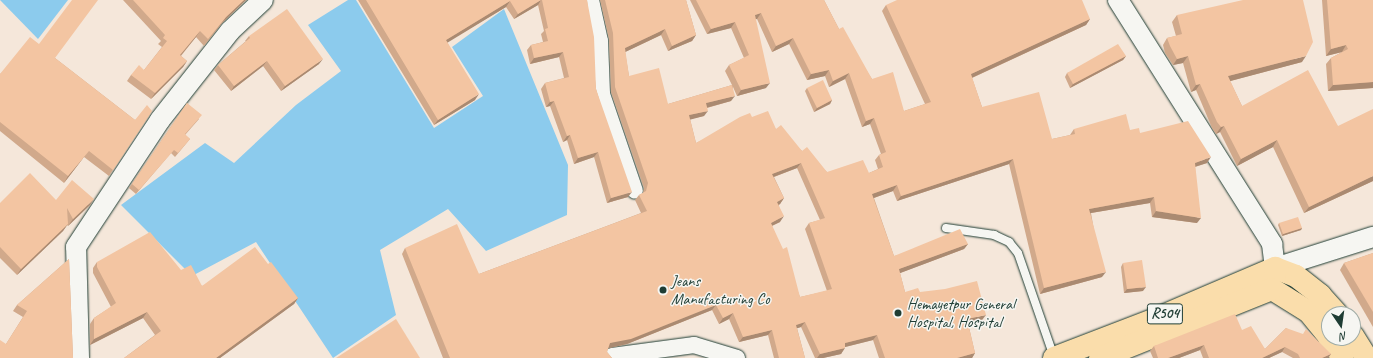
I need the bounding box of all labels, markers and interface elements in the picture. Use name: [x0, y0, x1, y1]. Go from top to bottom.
place label: Jeans Manufacturing Co: [671, 271, 770, 309]
marker: Jeans Manufacturing Co: [658, 285, 668, 295]
place label: Hemayetpur General Hospital, Hospital: [907, 294, 1014, 332]
road number: R504: [1146, 301, 1184, 327]
north arrow: [1321, 306, 1361, 346]
marker: Hemayetpur General Hospital, Hospital: [892, 307, 904, 319]
text: N: [1339, 329, 1348, 344]

